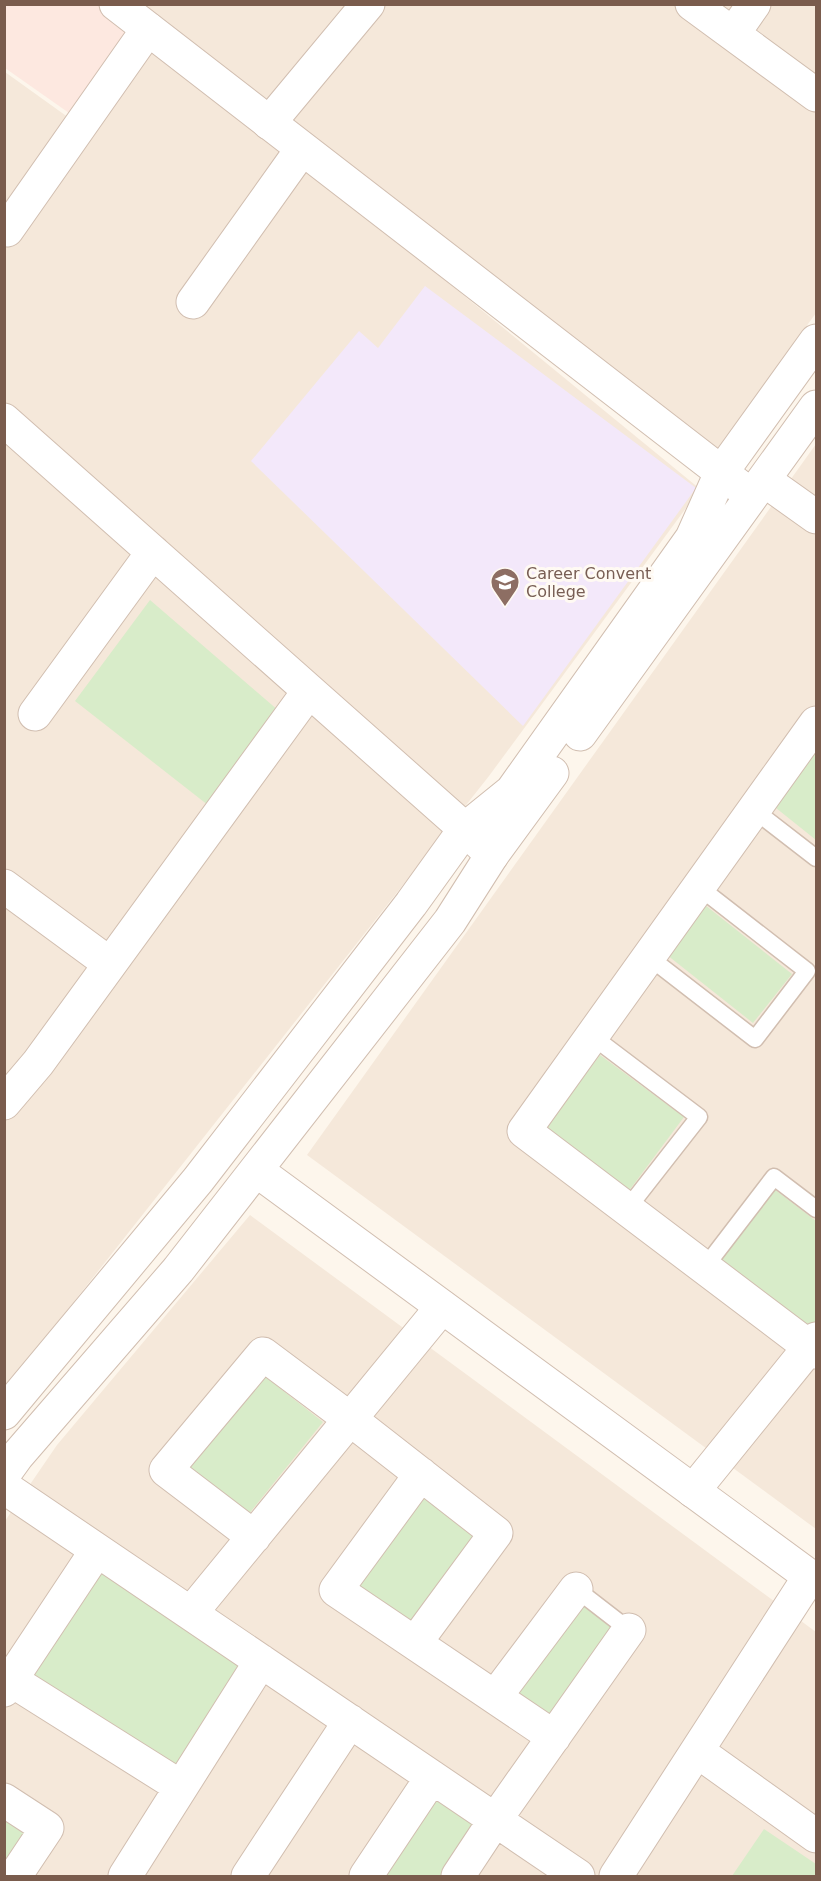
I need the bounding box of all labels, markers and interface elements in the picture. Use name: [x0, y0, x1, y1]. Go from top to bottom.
place label: Career Convent College: [526, 564, 651, 601]
school or university icon: Career Convent College: [489, 566, 521, 608]

